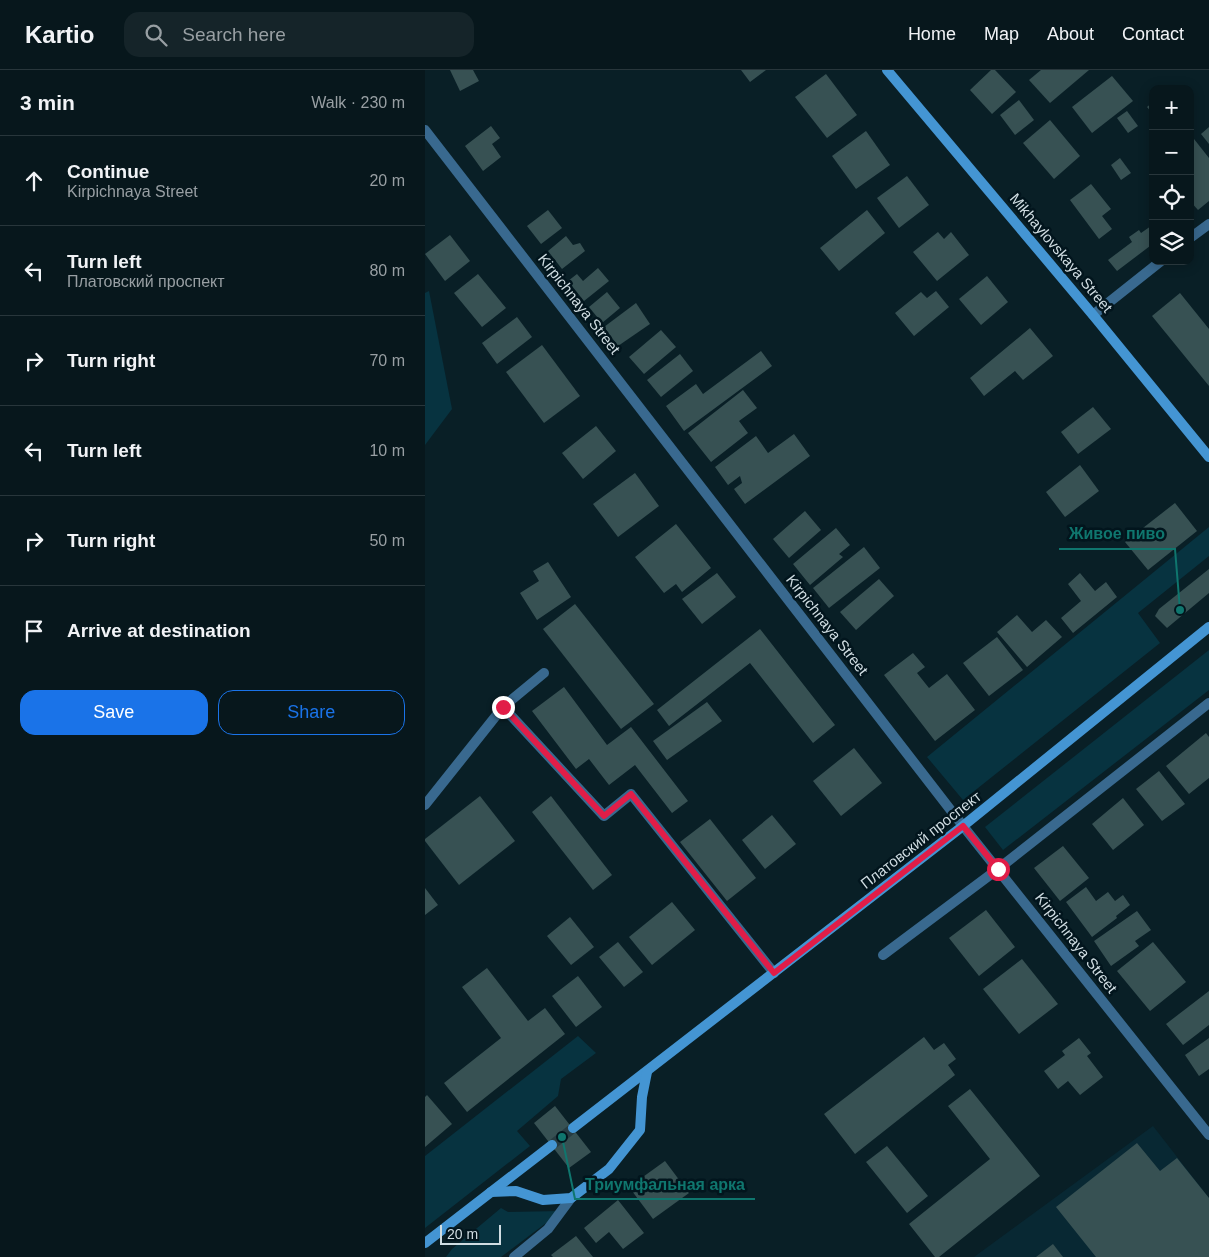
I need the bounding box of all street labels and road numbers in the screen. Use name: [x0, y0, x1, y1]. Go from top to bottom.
street label: Mikhaylovskaya Street: [1007, 190, 1117, 316]
street label: Kirpichnaya Street: [535, 250, 624, 358]
street label: Kirpichnaya Street: [783, 571, 872, 679]
street label: Платовский проспект: [857, 787, 984, 892]
street label: Kirpichnaya Street: [1032, 889, 1121, 997]

